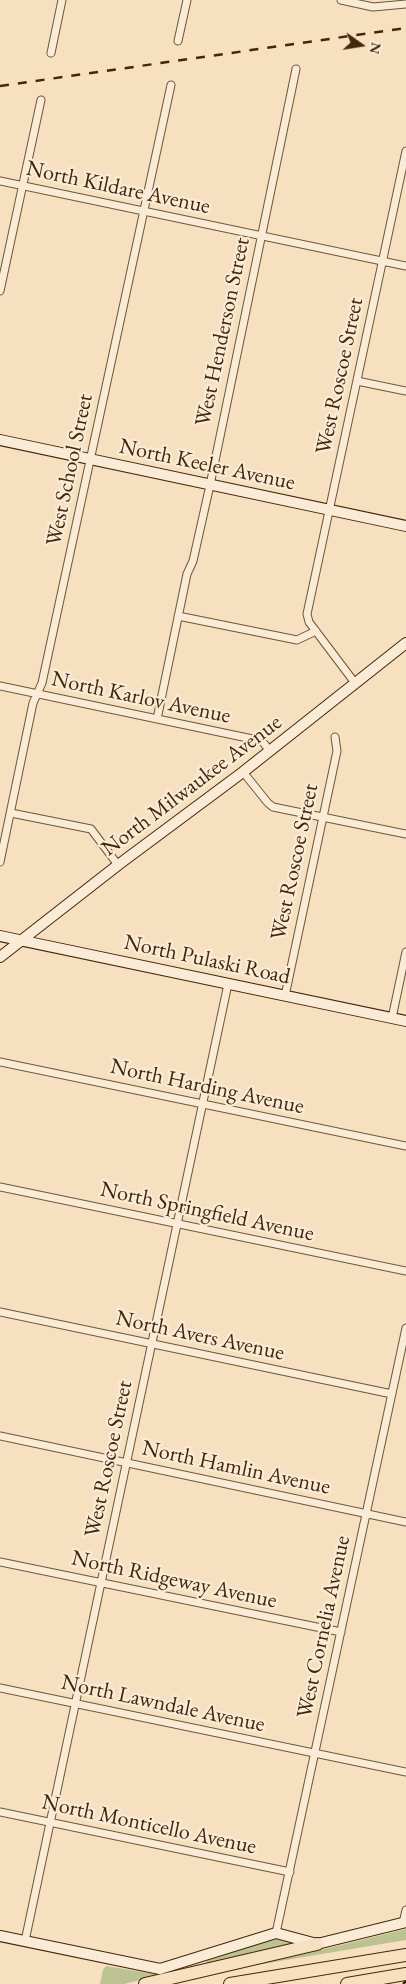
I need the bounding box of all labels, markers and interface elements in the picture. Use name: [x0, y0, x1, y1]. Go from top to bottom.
north arrow: [336, 20, 386, 70]
text: N: [366, 41, 386, 56]
street label: North Kildare Avenue: [24, 156, 212, 220]
street label: West Henderson Street: [190, 235, 256, 429]
street label: West Roscoe Street: [311, 295, 369, 457]
street label: West School Street: [41, 391, 99, 549]
street label: North Keeler Avenue: [117, 433, 297, 497]
street label: North Karlov Avenue: [49, 666, 233, 730]
street label: North Milwaukee Avenue: [97, 710, 287, 862]
street label: West Roscoe Street: [266, 781, 324, 943]
street label: North Pulaski Road: [121, 929, 293, 991]
street label: North Harding Avenue: [108, 1054, 306, 1120]
street label: North Springfield Avenue: [98, 1176, 316, 1248]
street label: North Avers Avenue: [113, 1305, 287, 1367]
street label: West Roscoe Street: [80, 1378, 138, 1540]
street label: North Hamlin Avenue: [139, 1435, 333, 1501]
street label: West Cornelia Avenue: [292, 1533, 356, 1721]
street label: North Ridgeway Avenue: [69, 1545, 279, 1615]
street label: North Lawndale Avenue: [59, 1670, 267, 1738]
street label: North Monticello Avenue: [39, 1789, 259, 1861]

